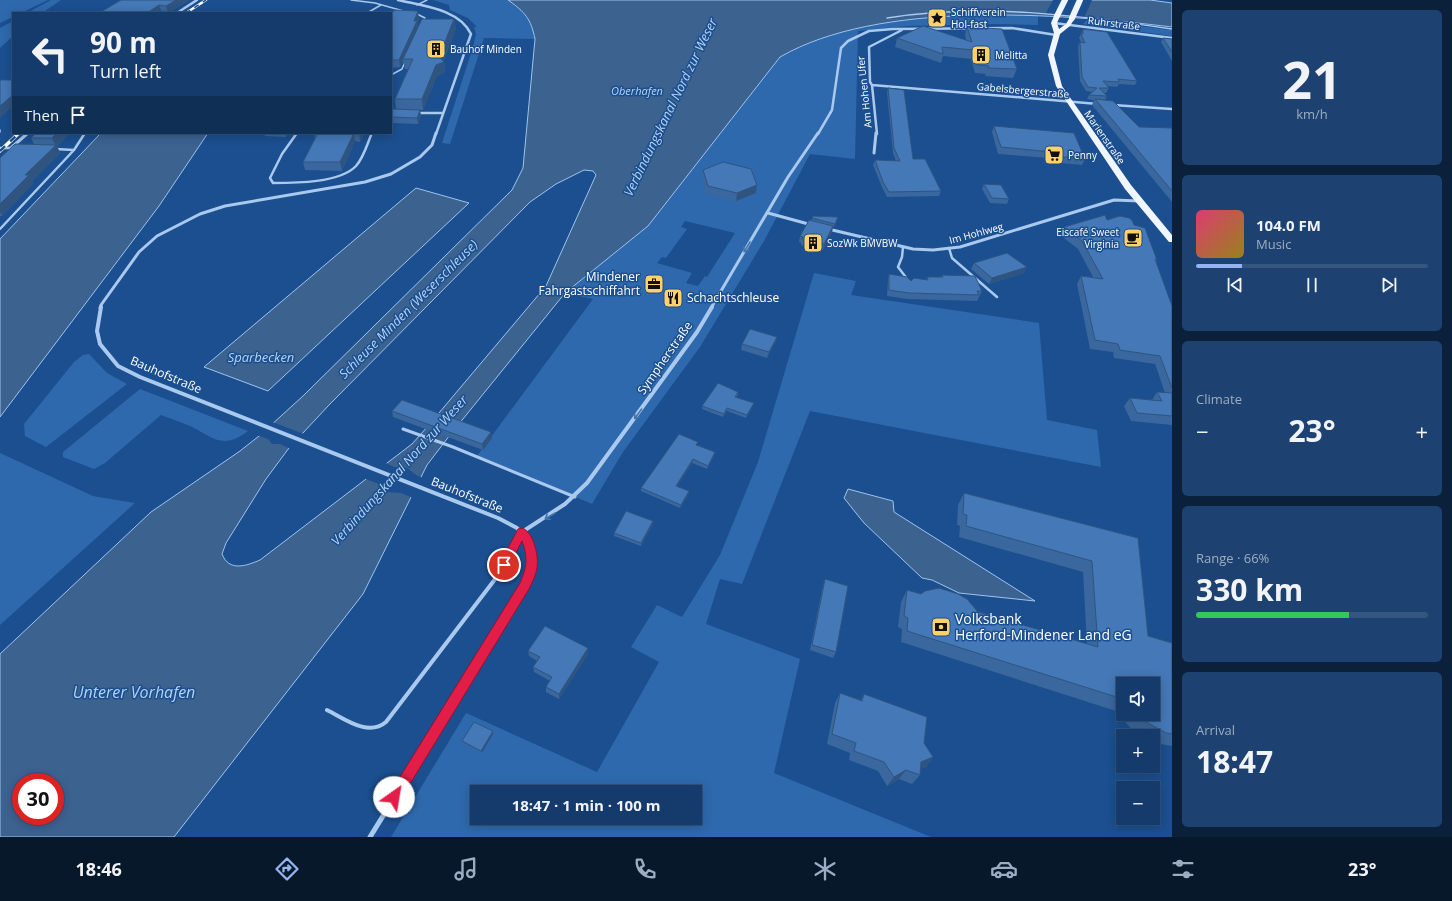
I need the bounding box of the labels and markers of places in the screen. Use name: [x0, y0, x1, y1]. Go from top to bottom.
place label: Schiffverein Hol-fast: [951, 5, 1006, 31]
place icon: Schiffverein Hol-fast: [926, 7, 948, 29]
building icon: Bauhof Minden: [425, 38, 447, 60]
place label: Bauhof Minden: [450, 42, 522, 56]
building icon: Melitta: [970, 44, 992, 66]
place label: Melitta: [995, 48, 1027, 62]
supermarket icon: Penny: [1043, 144, 1065, 166]
place label: Penny: [1068, 148, 1098, 162]
place label: Eiscafé Sweet Virginia: [1056, 225, 1119, 251]
cafe icon: Eiscafé Sweet Virginia: [1122, 227, 1144, 249]
building icon: SozWk BMVBW: [802, 232, 824, 254]
place label: SozWk BMVBW: [827, 236, 898, 250]
place label: Mindener Fahrgastschiffahrt: [539, 268, 640, 299]
office icon: Mindener Fahrgastschiffahrt: [643, 273, 665, 295]
restaurant icon: Schachtschleuse: [662, 287, 684, 309]
place label: Schachtschleuse: [687, 289, 779, 306]
pin: [487, 548, 521, 582]
place label: Volksbank Herford-Mindener Land eG: [955, 609, 1132, 644]
bank icon: Volksbank Herford-Mindener Land eG: [930, 616, 952, 638]

